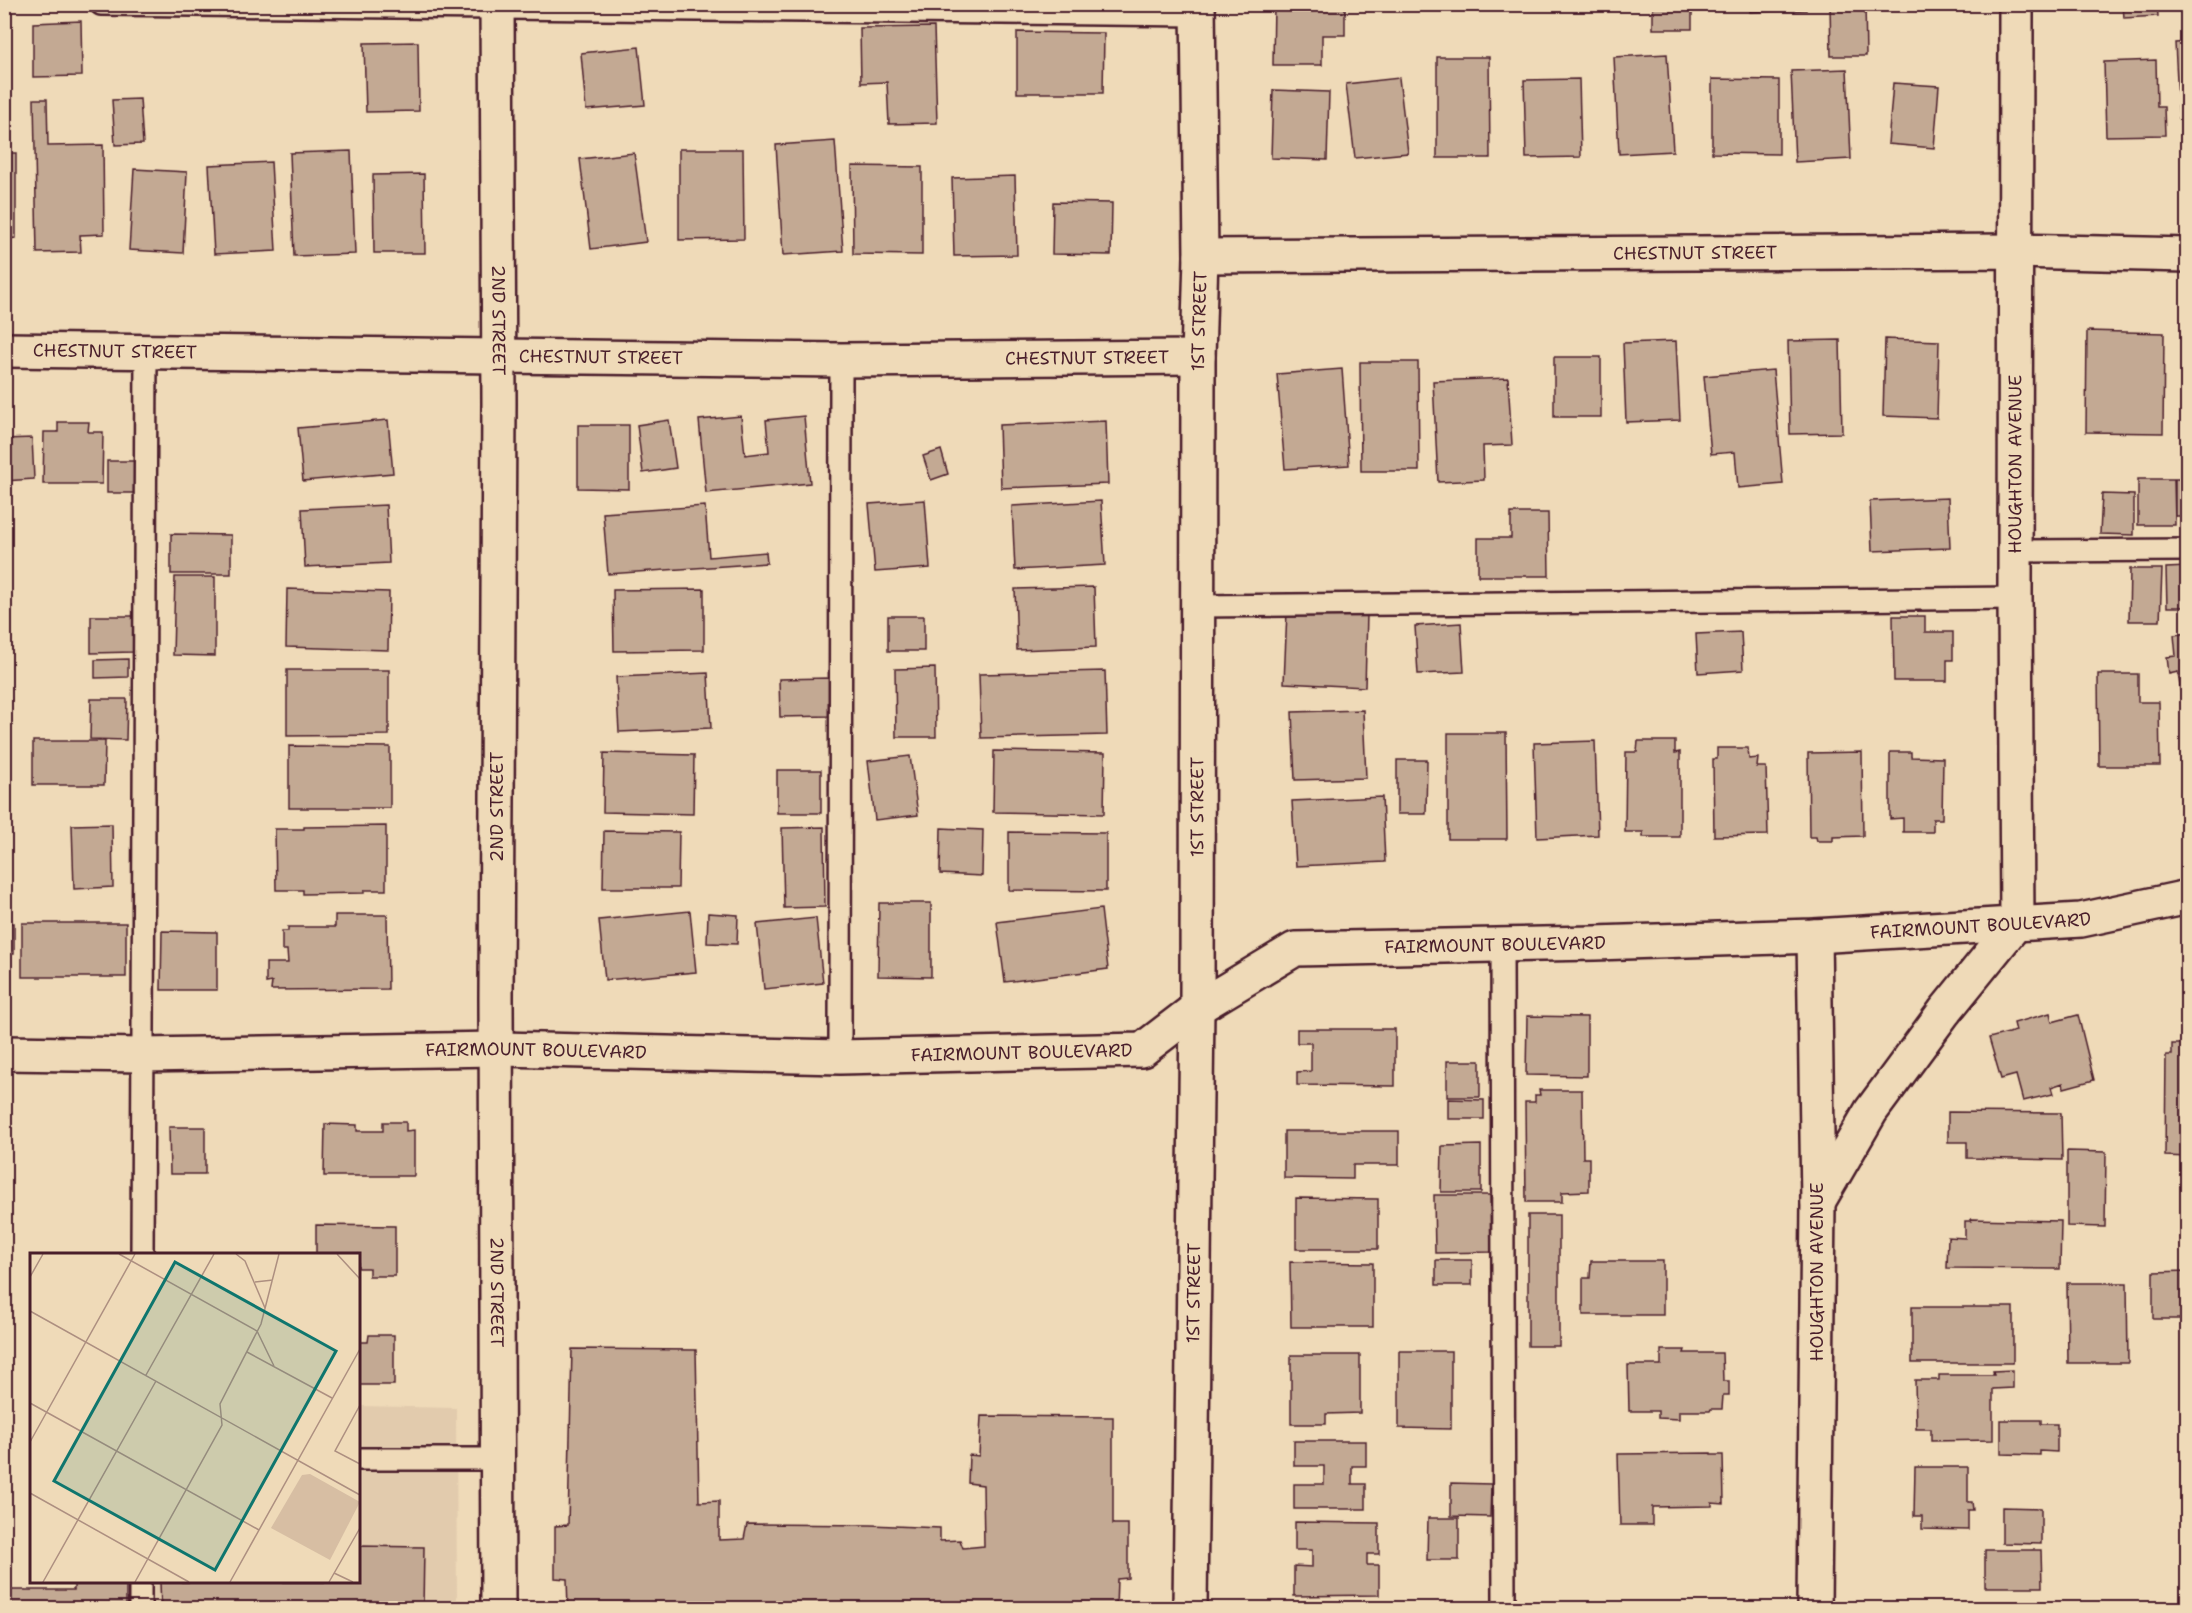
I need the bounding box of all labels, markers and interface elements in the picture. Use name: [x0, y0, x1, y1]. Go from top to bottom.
street label: CHESTNUT STREET: [1613, 240, 1777, 265]
street label: 2ND STREET: [486, 265, 511, 375]
street label: 1ST STREET: [1186, 271, 1213, 371]
street label: CHESTNUT STREET: [33, 338, 197, 364]
street label: CHESTNUT STREET: [519, 344, 683, 370]
street label: CHESTNUT STREET: [1005, 345, 1169, 371]
street label: HOUGHTON AVENUE: [2003, 375, 2027, 554]
street label: 2ND STREET: [485, 752, 509, 862]
street label: 1ST STREET: [1185, 757, 1209, 857]
street label: FAIRMOUNT BOULEVARD: [1869, 906, 2094, 945]
street label: FAIRMOUNT BOULEVARD: [1384, 931, 1606, 959]
street label: FAIRMOUNT BOULEVARD: [425, 1037, 647, 1065]
street label: FAIRMOUNT BOULEVARD: [911, 1038, 1133, 1067]
street label: HOUGHTON AVENUE: [1805, 1182, 1829, 1362]
street label: 2ND STREET: [485, 1237, 509, 1347]
street label: 1ST STREET: [1181, 1243, 1206, 1343]
inset map: [30, 1253, 360, 1583]

